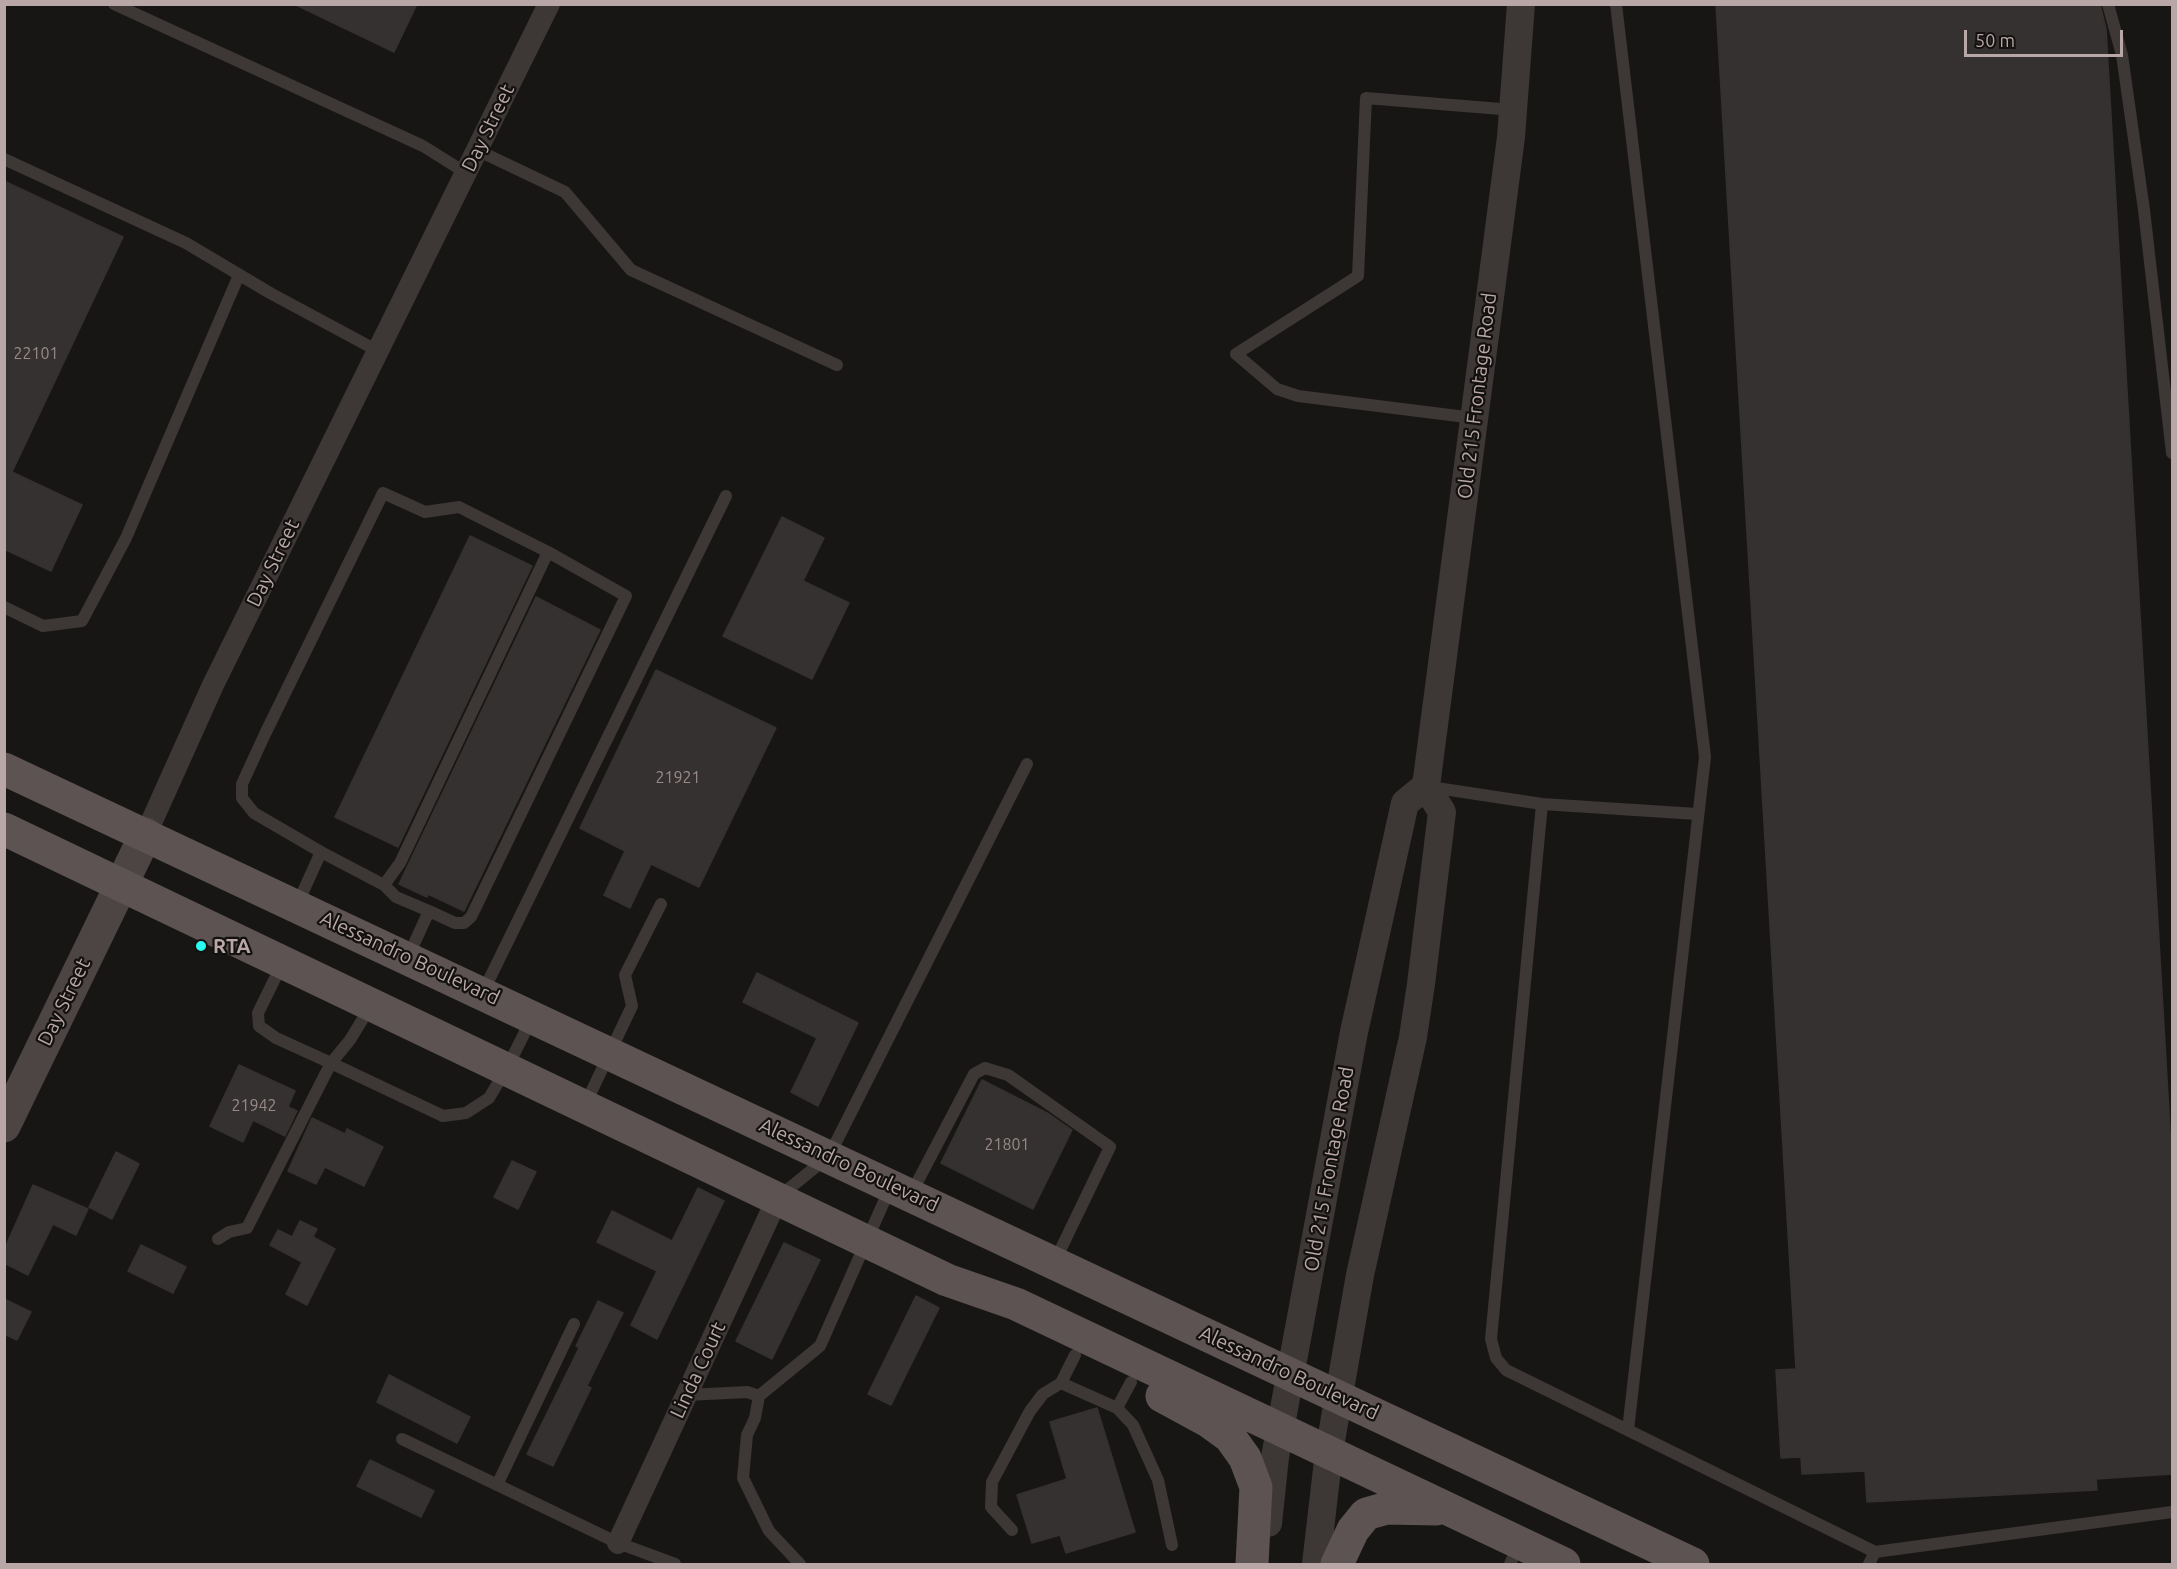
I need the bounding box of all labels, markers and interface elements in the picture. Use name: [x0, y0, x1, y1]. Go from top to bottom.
scale bar: [1967, 18, 2126, 56]
text: 50 m: [1975, 30, 2015, 50]
street label: Day Street: [457, 80, 519, 176]
street label: Old 215 Frontage Road: [1452, 291, 1502, 501]
house number: 22101: [13, 344, 59, 364]
street label: Day Street: [242, 515, 304, 611]
house number: 21921: [655, 768, 701, 788]
street label: Alessandro Boulevard: [316, 906, 504, 1010]
place label: RTA: [213, 934, 251, 958]
marker: RTA: [194, 939, 208, 953]
street label: Day Street: [33, 954, 95, 1050]
street label: Old 215 Frontage Road: [1299, 1065, 1359, 1273]
house number: 21942: [231, 1096, 277, 1116]
street label: Alessandro Boulevard: [755, 1113, 943, 1217]
house number: 21801: [984, 1135, 1030, 1155]
street label: Linda Court: [665, 1318, 731, 1422]
street label: Alessandro Boulevard: [1195, 1321, 1383, 1425]

